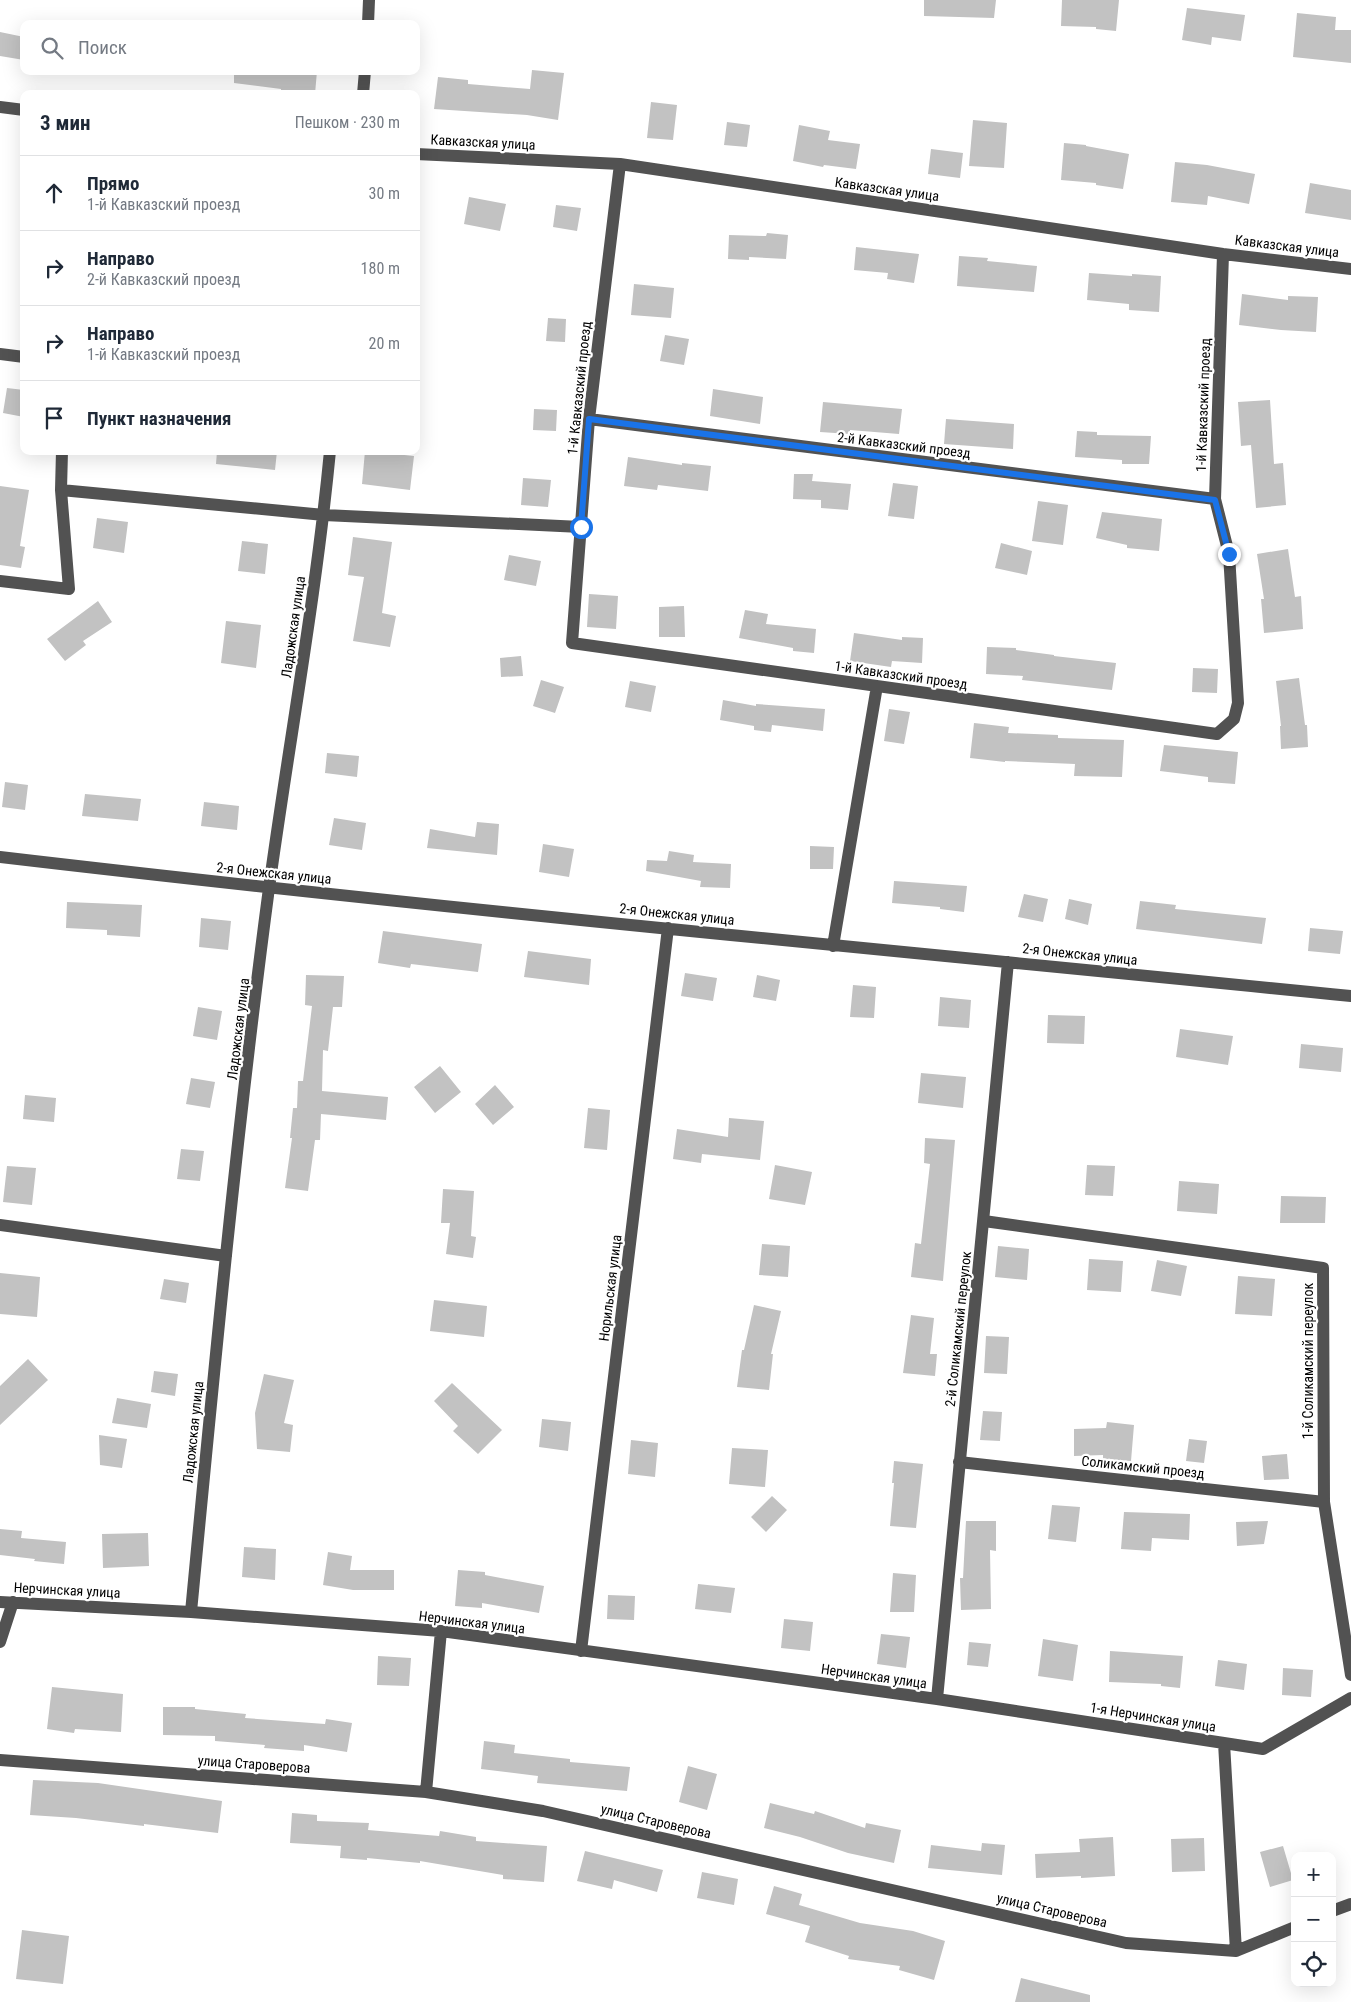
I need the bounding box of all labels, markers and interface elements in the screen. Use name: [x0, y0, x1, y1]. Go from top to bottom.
search box: [20, 20, 420, 75]
icon: search: [38, 34, 66, 62]
text: Поиск: [78, 36, 127, 59]
text: 3 мин: [40, 111, 90, 135]
text: Пешком · 230 m: [295, 113, 400, 132]
street label: Кавказская улица: [430, 131, 536, 153]
text: Прямо: [87, 172, 140, 195]
street label: Кавказская улица: [834, 174, 940, 204]
icon: ahead: [40, 179, 68, 207]
text: 30 m: [368, 184, 400, 203]
text: 1-й Кавказский проезд: [87, 195, 240, 214]
street label: Кавказская улица: [1234, 232, 1340, 260]
text: Направо: [87, 247, 154, 270]
icon: right: [40, 254, 68, 282]
text: 180 m: [361, 259, 400, 278]
text: 2-й Кавказский проезд: [87, 270, 240, 289]
street label: 1-й Кавказский проезд: [564, 320, 594, 456]
text: Направо: [87, 322, 154, 345]
icon: right: [40, 329, 68, 357]
text: 20 m: [368, 334, 400, 353]
street label: 1-й Кавказский проезд: [1193, 337, 1213, 472]
text: 1-й Кавказский проезд: [87, 345, 240, 364]
icon: arrive: [40, 404, 68, 432]
text: Пункт назначения: [87, 407, 231, 430]
street label: 2-й Кавказский проезд: [836, 429, 972, 461]
route start: [570, 516, 593, 539]
route end: [1218, 543, 1241, 566]
street label: Ладожская улица: [278, 575, 308, 679]
street label: 1-й Кавказский проезд: [833, 658, 969, 692]
street label: 2-я Онежская улица: [216, 859, 332, 887]
street label: 2-я Онежская улица: [619, 900, 735, 928]
street label: 2-я Онежская улица: [1022, 940, 1138, 968]
street label: Ладожская улица: [224, 977, 252, 1081]
street label: Норильская улица: [596, 1234, 624, 1342]
street label: 2-й Соликамский переулок: [942, 1250, 974, 1408]
street label: 1-й Соликамский переулок: [1300, 1282, 1316, 1439]
street label: Ладожская улица: [180, 1380, 206, 1484]
street label: Соликамский проезд: [1081, 1453, 1206, 1481]
street label: Нерчинская улица: [13, 1579, 121, 1601]
street label: Нерчинская улица: [418, 1608, 526, 1636]
street label: Нерчинская улица: [820, 1661, 928, 1691]
street label: 1-я Нерчинская улица: [1089, 1699, 1217, 1735]
street label: улица Староверова: [197, 1752, 311, 1776]
street label: улица Староверова: [599, 1801, 713, 1841]
map controls: [1291, 1852, 1336, 1987]
button: +: [1291, 1852, 1336, 1897]
street label: улица Староверова: [995, 1890, 1109, 1930]
button: −: [1291, 1897, 1336, 1942]
button: locate: [1291, 1942, 1336, 1987]

